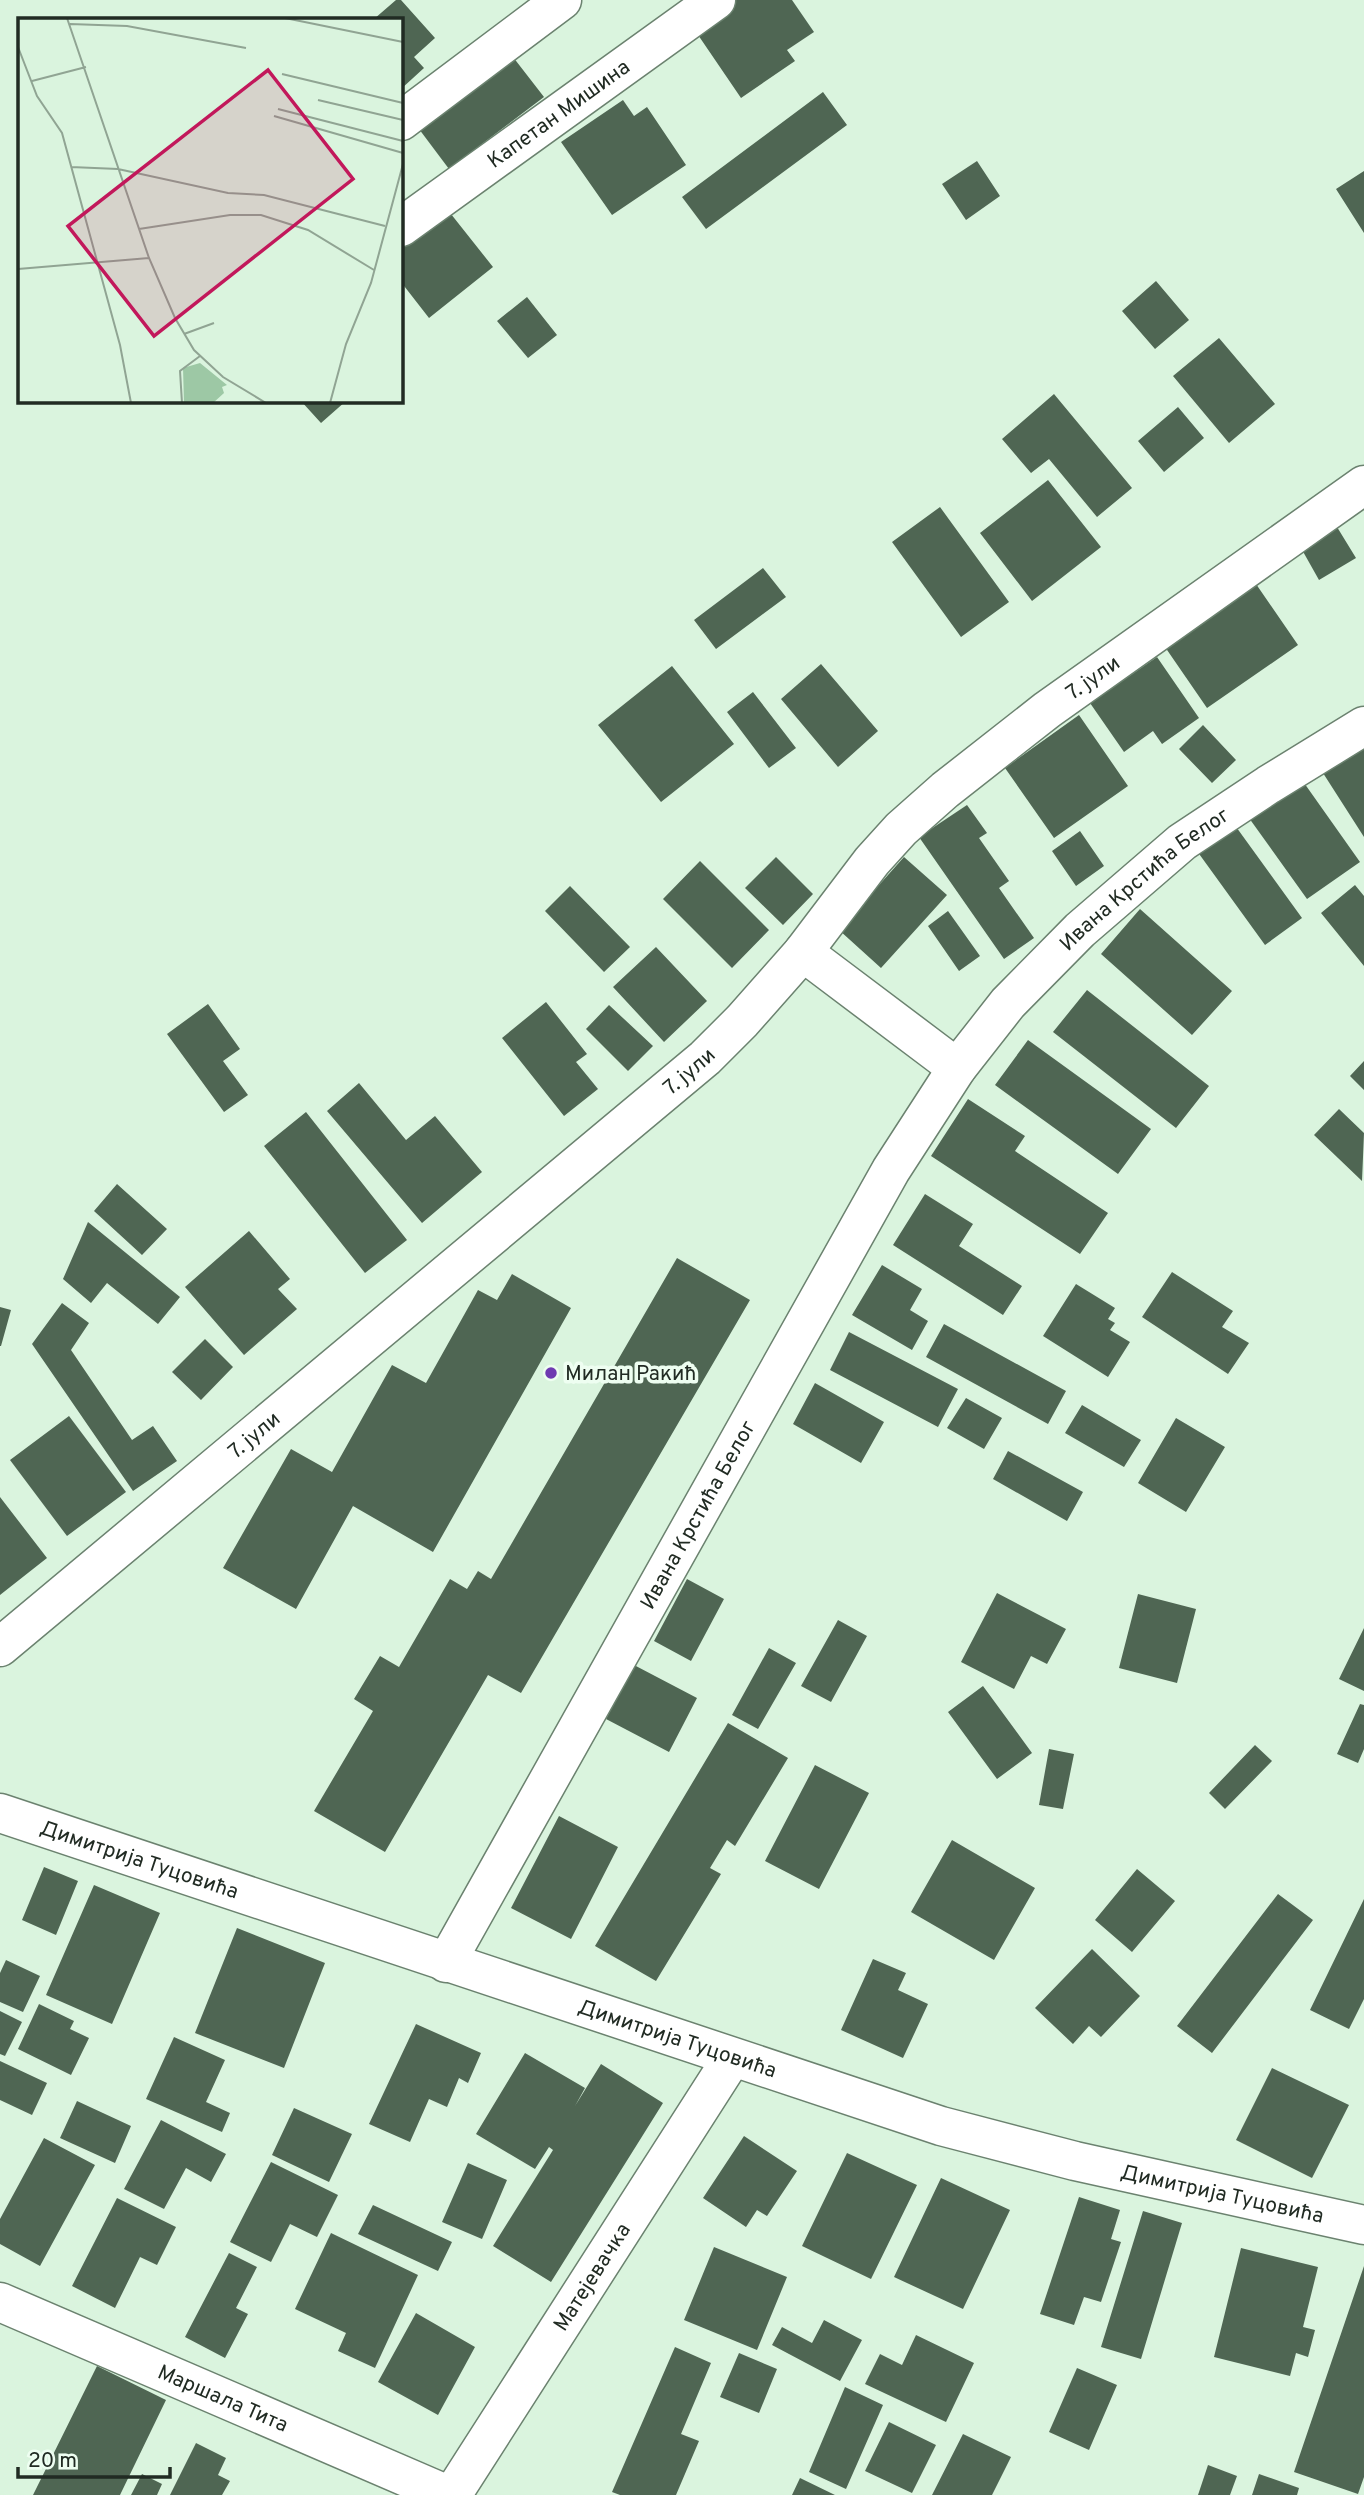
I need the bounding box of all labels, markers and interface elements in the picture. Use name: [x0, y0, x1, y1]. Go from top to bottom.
inset map: [18, 18, 402, 402]
street label: Капетан Мишина: [483, 54, 636, 175]
street label: 7. јули: [1061, 650, 1126, 707]
street label: Ивана Крстића Белог: [1055, 802, 1235, 958]
street label: 7. јули: [658, 1043, 722, 1102]
place label: Милан Ракић: [565, 1361, 696, 1388]
marker: Милан Ракић: [543, 1365, 559, 1381]
street label: 7. јули: [223, 1406, 287, 1466]
street label: Ивана Крстића Белог: [635, 1416, 763, 1615]
street label: Димитрија Туцовића: [36, 1815, 242, 1906]
street label: Димитрија Туцовића: [574, 1994, 780, 2085]
street label: Димитрија Туцовића: [1118, 2159, 1326, 2231]
street label: Матејевачка: [548, 2219, 638, 2337]
street label: Маршала Тита: [153, 2360, 292, 2440]
scale bar: [18, 2436, 170, 2480]
text: 20 m: [28, 2448, 77, 2475]

